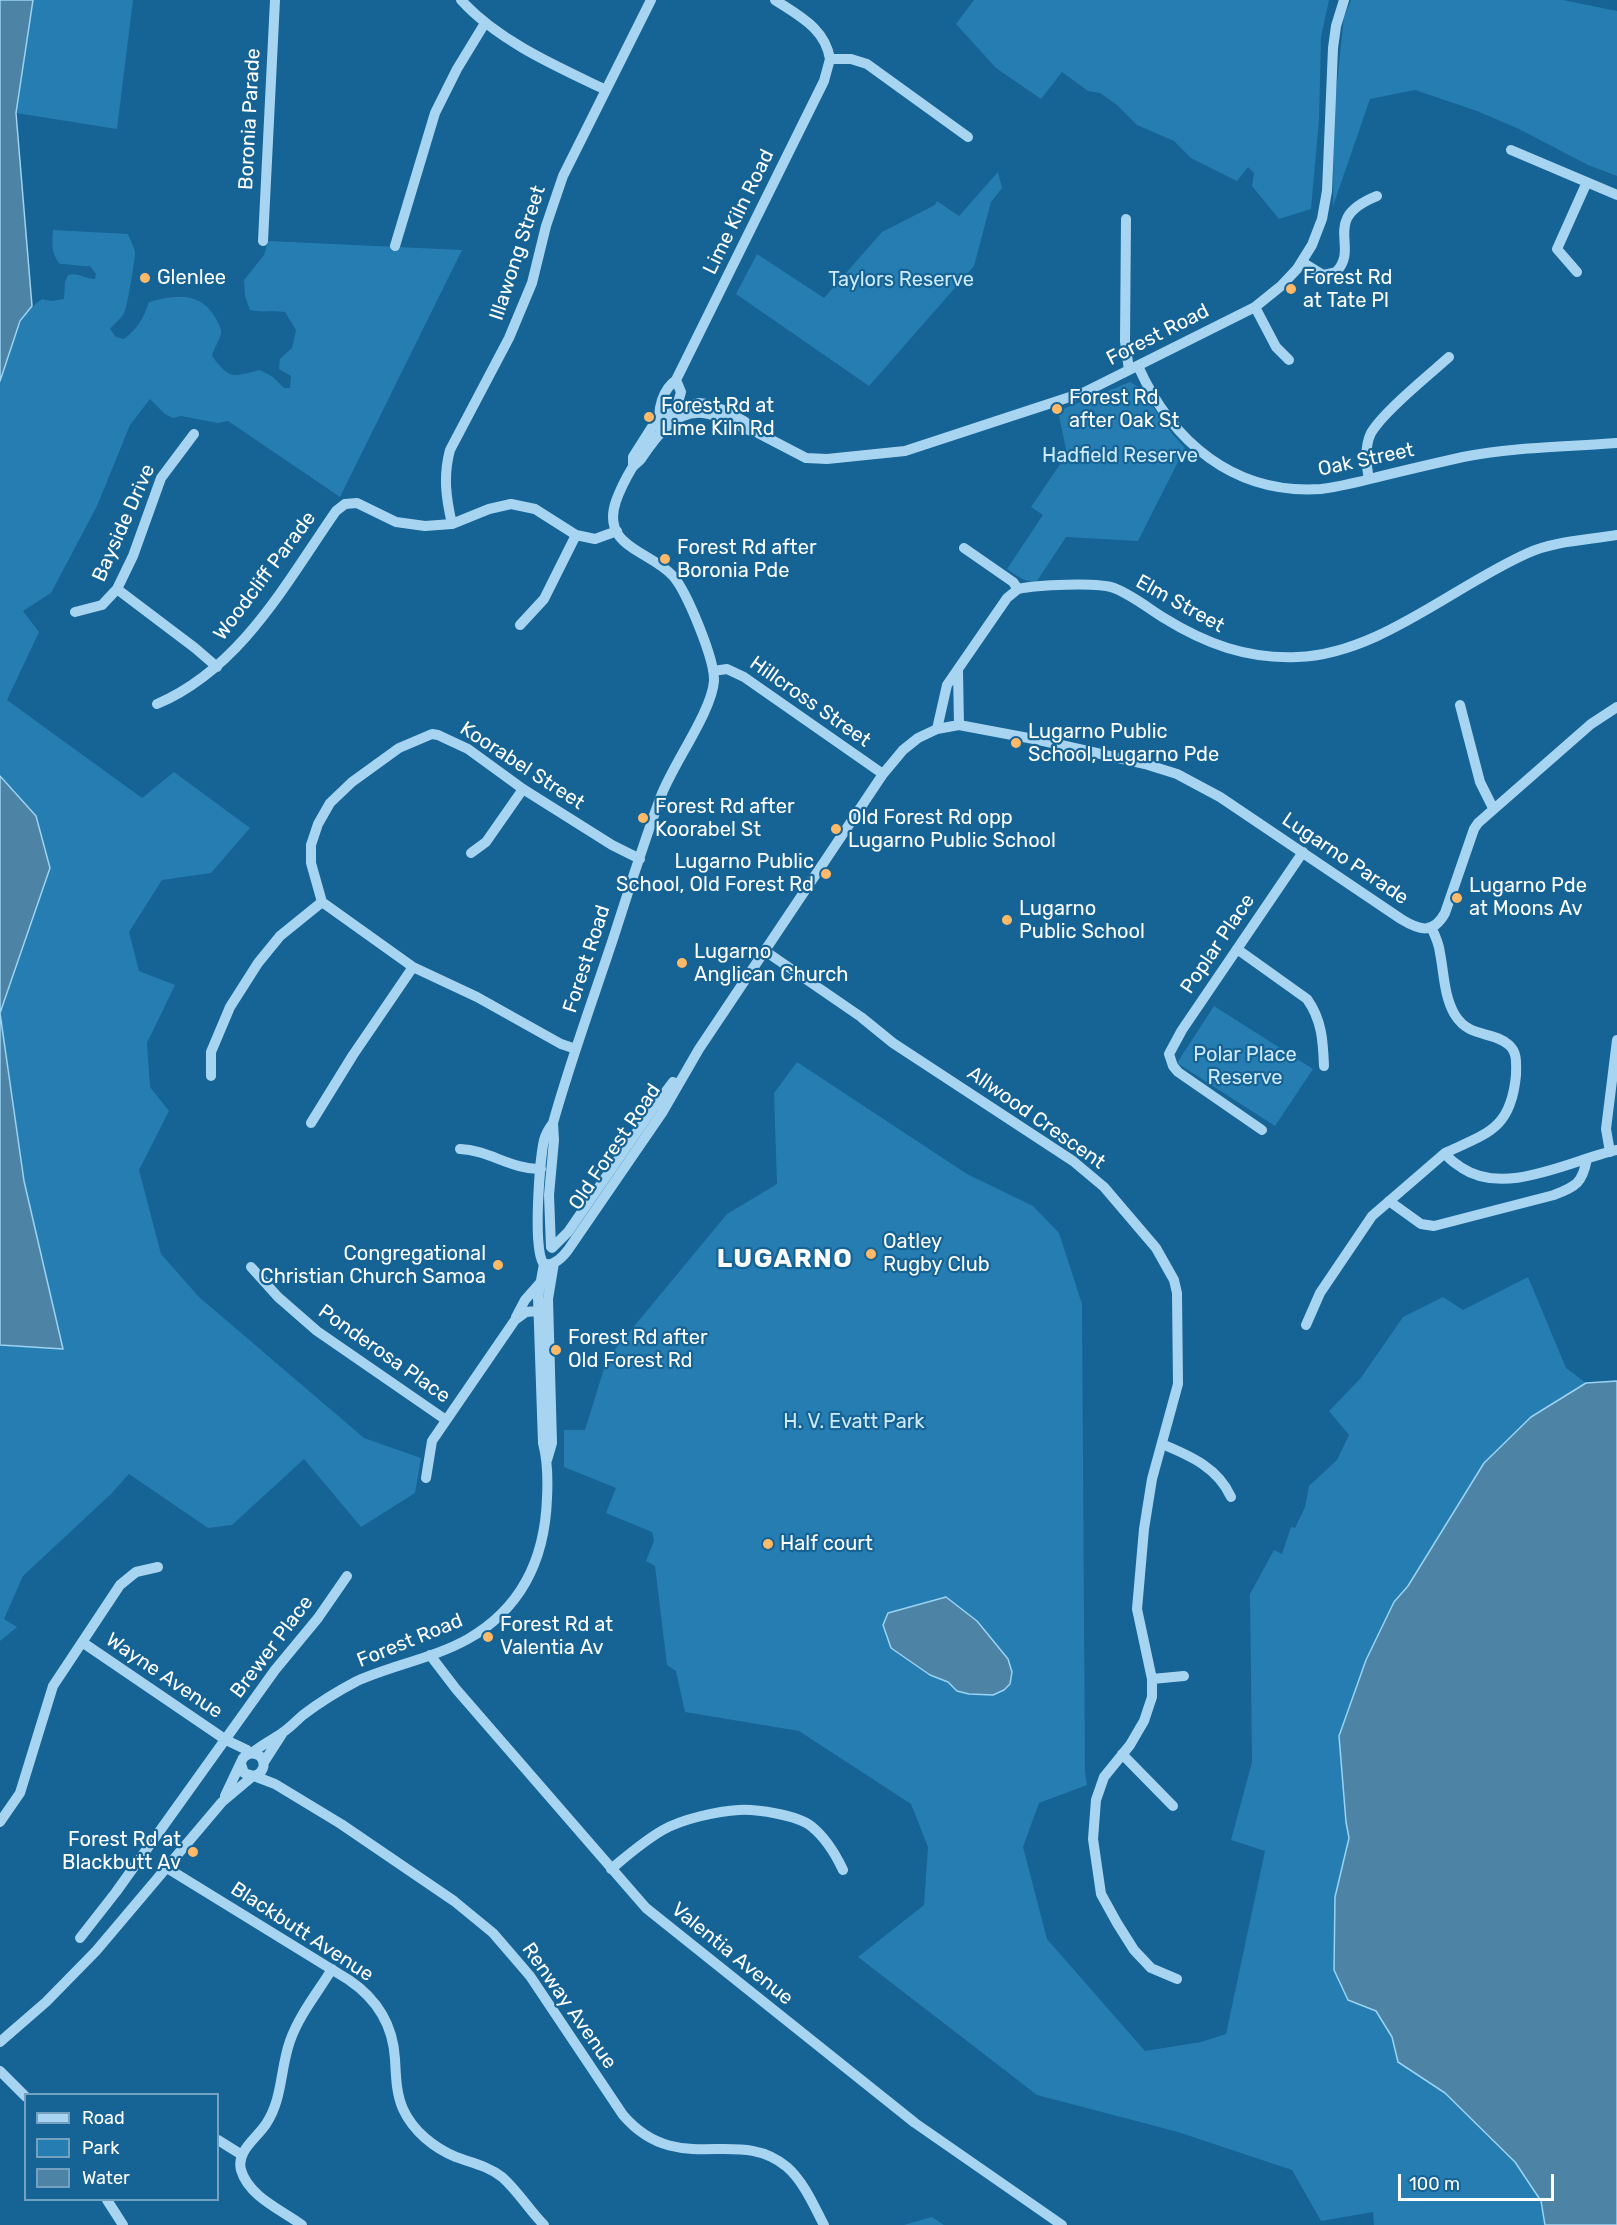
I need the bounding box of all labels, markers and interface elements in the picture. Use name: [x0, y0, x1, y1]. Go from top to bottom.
street label: Boronia Parade: [234, 48, 266, 190]
street label: Lime Kiln Road: [698, 146, 780, 278]
street label: Illawong Street: [485, 183, 551, 323]
place label: Glenlee: [157, 266, 226, 290]
place label: Forest Rd at Tate Pl: [1303, 266, 1392, 313]
park label: Taylors Reserve: [828, 268, 974, 292]
marker: Glenlee: [138, 271, 152, 285]
marker: Forest Rd at Tate Pl: [1284, 282, 1298, 296]
street label: Forest Road: [1103, 299, 1213, 371]
place label: Forest Rd after Oak St: [1069, 386, 1179, 433]
place label: Forest Rd at Lime Kiln Rd: [661, 394, 775, 441]
marker: Forest Rd after Oak St: [1050, 402, 1064, 416]
marker: Forest Rd at Lime Kiln Rd: [642, 410, 656, 424]
street label: Oak Street: [1316, 438, 1416, 482]
park label: Hadfield Reserve: [1042, 444, 1198, 468]
street label: Bayside Drive: [87, 461, 161, 585]
street label: Woodcliff Parade: [209, 507, 321, 645]
place label: Forest Rd after Boronia Pde: [677, 536, 816, 583]
marker: Forest Rd after Boronia Pde: [658, 552, 672, 566]
street label: Elm Street: [1132, 570, 1228, 638]
street label: Hillcross Street: [745, 651, 875, 753]
street label: Koorabel Street: [455, 717, 589, 815]
place label: Lugarno Public School, Lugarno Pde: [1028, 720, 1219, 767]
marker: Lugarno Public School, Lugarno Pde: [1009, 736, 1023, 750]
place label: Forest Rd after Koorabel St: [655, 795, 794, 842]
place label: Old Forest Rd opp Lugarno Public School: [848, 806, 1056, 853]
street label: Lugarno Parade: [1277, 808, 1413, 910]
marker: Forest Rd after Koorabel St: [636, 811, 650, 825]
marker: Old Forest Rd opp Lugarno Public School: [829, 822, 843, 836]
place label: Lugarno Public School, Old Forest Rd: [616, 850, 814, 897]
marker: Lugarno Public School, Old Forest Rd: [819, 867, 833, 881]
place label: Lugarno Pde at Moons Av: [1469, 874, 1587, 921]
street label: Poplar Place: [1176, 889, 1260, 999]
marker: Lugarno Pde at Moons Av: [1450, 891, 1464, 905]
place label: Lugarno Public School: [1019, 897, 1145, 944]
street label: Forest Road: [558, 902, 616, 1016]
marker: Lugarno Public School: [1000, 913, 1014, 927]
place label: Lugarno Anglican Church: [694, 940, 848, 987]
marker: Lugarno Anglican Church: [675, 956, 689, 970]
park label: Polar Place Reserve: [1193, 1043, 1297, 1090]
street label: Allwood Crescent: [962, 1061, 1110, 1175]
street label: Old Forest Road: [564, 1079, 666, 1215]
place label: Oatley Rugby Club: [883, 1230, 990, 1277]
place label: Congregational Christian Church Samoa: [260, 1242, 486, 1289]
district label: LUGARNO: [717, 1243, 853, 1275]
marker: Oatley Rugby Club: [864, 1247, 878, 1261]
marker: Congregational Christian Church Samoa: [491, 1258, 505, 1272]
street label: Ponderosa Place: [313, 1300, 455, 1408]
place label: Forest Rd after Old Forest Rd: [568, 1326, 707, 1373]
marker: Forest Rd after Old Forest Rd: [549, 1343, 563, 1357]
park label: H. V. Evatt Park: [783, 1410, 925, 1434]
place label: Half court: [780, 1532, 873, 1556]
marker: Half court: [761, 1537, 775, 1551]
street label: Brewer Place: [226, 1591, 318, 1703]
street label: Forest Road: [354, 1609, 466, 1673]
place label: Forest Rd at Valentia Av: [500, 1613, 613, 1660]
street label: Wayne Avenue: [101, 1628, 227, 1724]
marker: Forest Rd at Valentia Av: [481, 1630, 495, 1644]
place label: Forest Rd at Blackbutt Av: [62, 1828, 181, 1875]
marker: Forest Rd at Blackbutt Av: [186, 1845, 200, 1859]
street label: Blackbutt Avenue: [226, 1877, 378, 1987]
street label: Valentia Avenue: [666, 1898, 798, 2010]
street label: Renway Avenue: [517, 1938, 621, 2074]
legend: [24, 2093, 219, 2201]
text: Road: [82, 2107, 125, 2129]
text: Park: [82, 2137, 119, 2159]
scale bar: [1401, 2162, 1557, 2200]
text: Water: [82, 2167, 130, 2189]
text: 100 m: [1409, 2173, 1460, 2195]

